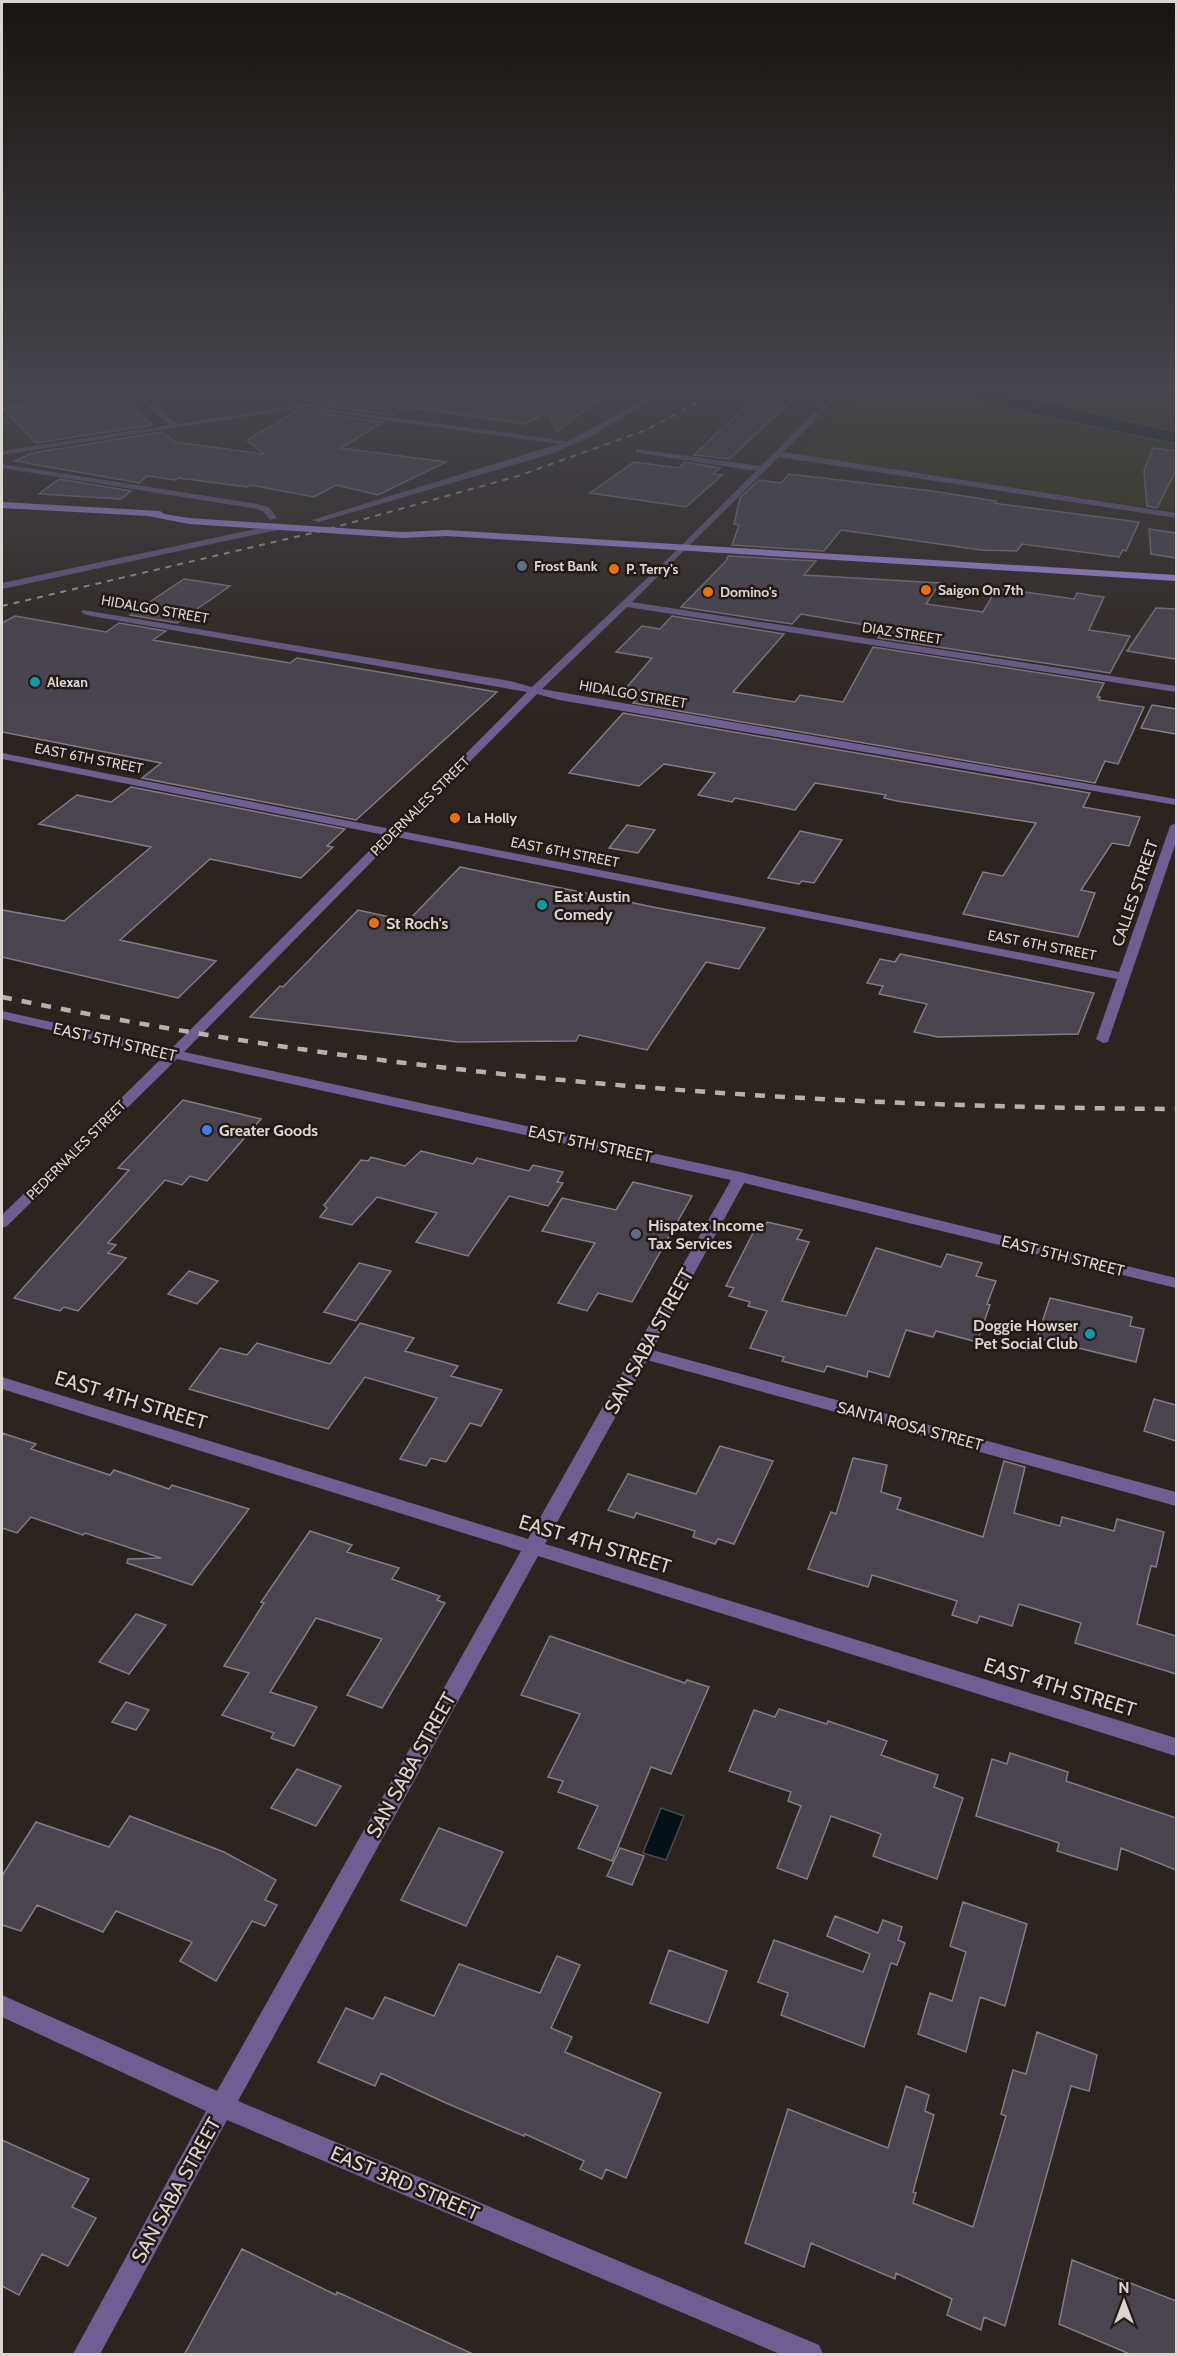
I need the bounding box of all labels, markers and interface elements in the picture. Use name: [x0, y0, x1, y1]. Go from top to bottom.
place label: Frost Bank: [534, 557, 598, 575]
marker: Frost Bank: [515, 559, 529, 573]
place label: P. Terry's: [626, 560, 679, 578]
marker: P. Terry's: [607, 562, 621, 576]
place label: Saigon On 7th: [938, 581, 1023, 599]
place label: Domino's: [720, 583, 777, 601]
marker: Saigon On 7th: [919, 583, 933, 597]
marker: Domino's: [701, 585, 715, 599]
street label: HIDALGO STREET: [100, 591, 211, 627]
street label: DIAZ STREET: [861, 618, 944, 648]
place label: Alexan: [47, 673, 88, 691]
marker: Alexan: [28, 675, 42, 689]
street label: HIDALGO STREET: [578, 676, 689, 712]
street label: EAST 6TH STREET: [33, 739, 145, 777]
street label: PEDERNALES STREET: [366, 752, 474, 860]
place label: La Holly: [467, 809, 517, 827]
marker: La Holly: [448, 811, 462, 825]
street label: EAST 6TH STREET: [509, 833, 621, 871]
street label: CALLES STREET: [1108, 837, 1162, 949]
place label: East Austin Comedy: [554, 887, 630, 924]
marker: East Austin Comedy: [535, 898, 549, 912]
place label: St Roch's: [386, 914, 449, 933]
marker: St Roch's: [367, 916, 381, 930]
street label: EAST 6TH STREET: [986, 926, 1098, 964]
street label: EAST 5TH STREET: [51, 1019, 179, 1066]
street label: PEDERNALES STREET: [22, 1096, 130, 1204]
place label: Greater Goods: [219, 1121, 318, 1140]
street label: EAST 5TH STREET: [526, 1122, 654, 1166]
marker: Greater Goods: [200, 1123, 214, 1137]
place label: Hispatex Income Tax Services: [648, 1216, 764, 1253]
marker: Hispatex Income Tax Services: [629, 1227, 643, 1241]
street label: EAST 5TH STREET: [1000, 1232, 1127, 1281]
street label: SAN SABA STREET: [599, 1264, 699, 1418]
place label: Doggie Howser Pet Social Club: [973, 1316, 1079, 1353]
marker: Doggie Howser Pet Social Club: [1083, 1327, 1097, 1341]
street label: EAST 4TH STREET: [52, 1365, 210, 1435]
street label: SANTA ROSA STREET: [835, 1397, 985, 1455]
street label: EAST 4TH STREET: [516, 1509, 674, 1579]
street label: EAST 4TH STREET: [981, 1652, 1139, 1722]
street label: SAN SABA STREET: [361, 1688, 461, 1842]
street label: SAN SABA STREET: [126, 2113, 226, 2267]
street label: EAST 3RD STREET: [327, 2141, 483, 2225]
north arrow: [1094, 2272, 1154, 2332]
text: N: [1118, 2278, 1130, 2297]

